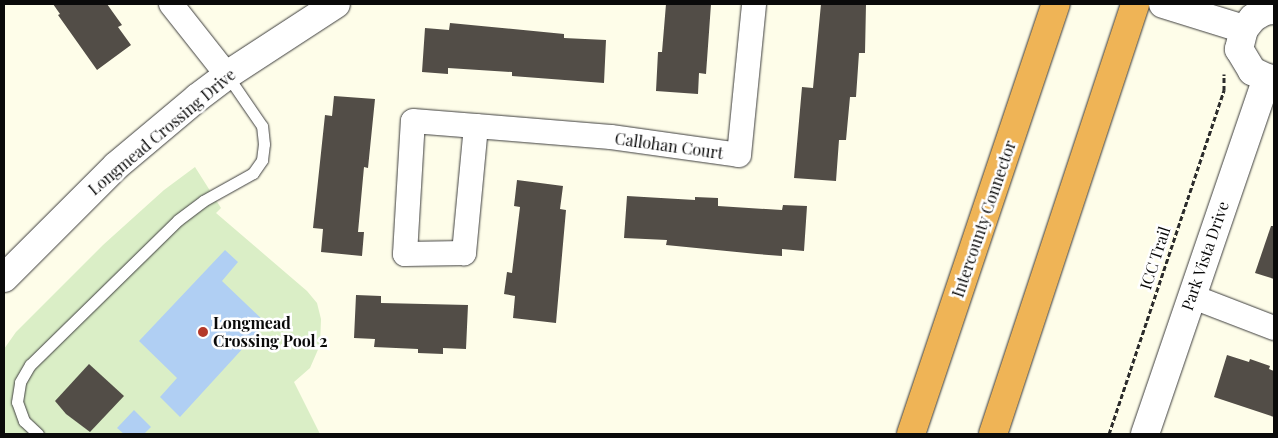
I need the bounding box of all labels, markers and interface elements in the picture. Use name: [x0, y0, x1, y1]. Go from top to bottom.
street label: Longmead Crossing Drive: [85, 65, 239, 199]
street label: Callohan Court: [614, 129, 724, 163]
street label: Intercounty Connector: [948, 138, 1020, 300]
street label: Park Vista Drive: [1177, 198, 1233, 314]
street label: ICC Trail: [1136, 224, 1174, 292]
place label: Longmead Crossing Pool 2: [213, 313, 328, 351]
marker: Longmead Crossing Pool 2: [197, 326, 209, 338]

